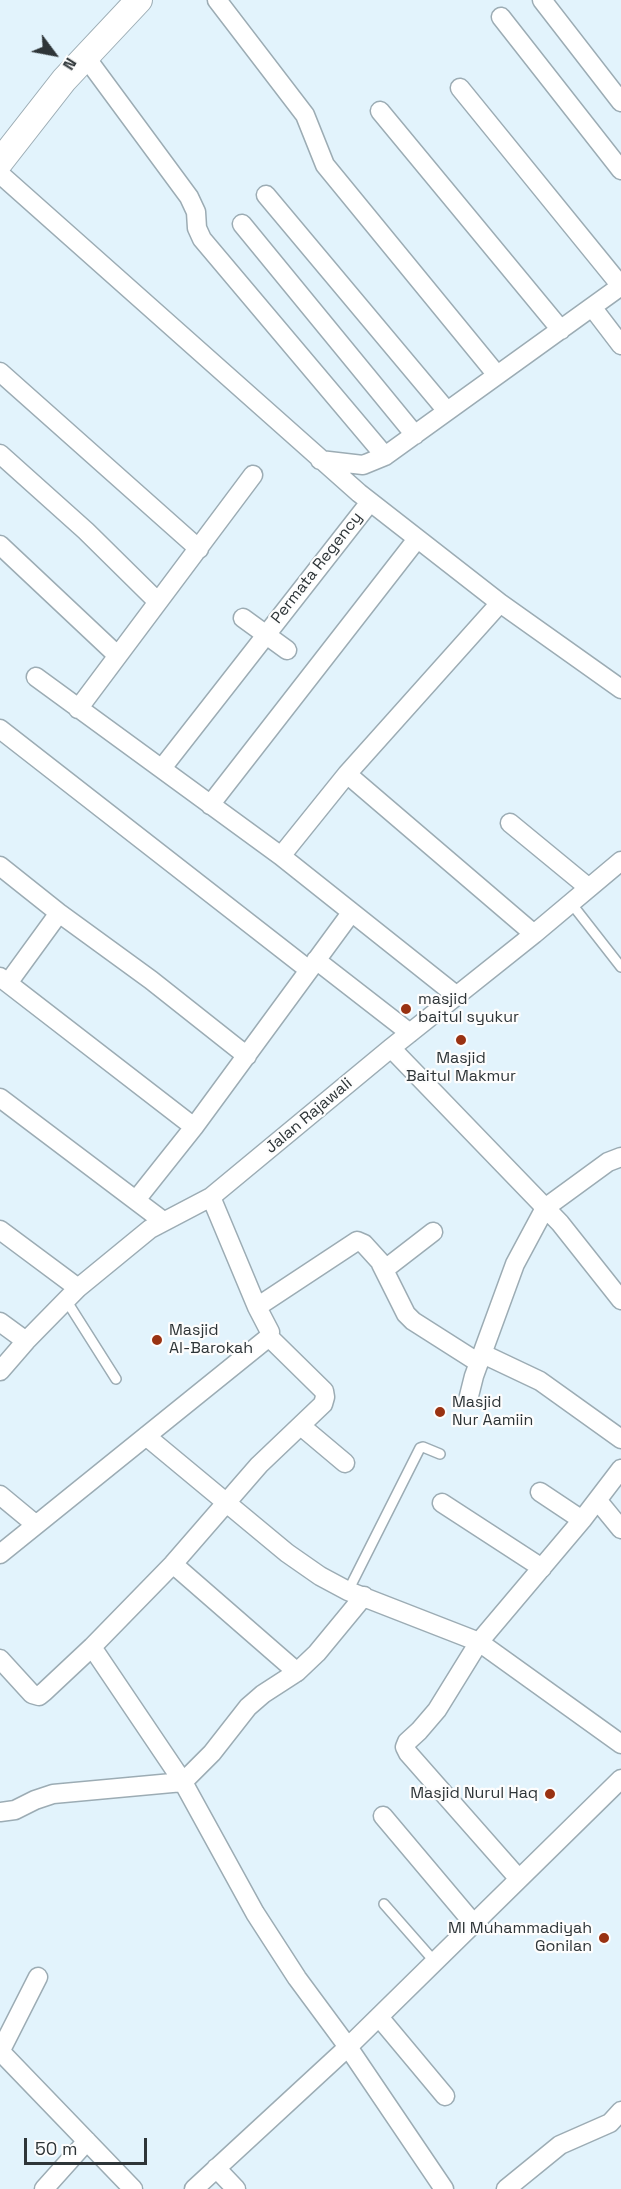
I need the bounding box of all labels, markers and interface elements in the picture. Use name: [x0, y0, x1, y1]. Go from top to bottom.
north arrow: [24, 24, 84, 84]
text: N: [58, 54, 81, 74]
street label: Permata Regency: [267, 508, 367, 628]
place label: masjid baitul syukur: [418, 990, 519, 1028]
marker: masjid baitul syukur: [399, 1002, 413, 1016]
marker: Masjid Baitul Makmur: [454, 1033, 468, 1047]
place label: Masjid Baitul Makmur: [406, 1049, 516, 1087]
street label: Jalan Rajawali: [262, 1074, 356, 1158]
place label: Masjid Al-Barokah: [169, 1321, 253, 1359]
marker: Masjid Al-Barokah: [150, 1333, 164, 1347]
place label: Masjid Nur Aamiin: [452, 1393, 533, 1431]
marker: Masjid Nur Aamiin: [433, 1405, 447, 1419]
place label: Masjid Nurul Haq: [410, 1784, 538, 1804]
marker: Masjid Nurul Haq: [543, 1787, 557, 1801]
place label: MI Muhammadiyah Gonilan: [448, 1919, 592, 1957]
marker: MI Muhammadiyah Gonilan: [597, 1931, 611, 1945]
scale bar: [27, 2126, 150, 2164]
text: 50 m: [35, 2137, 77, 2160]

